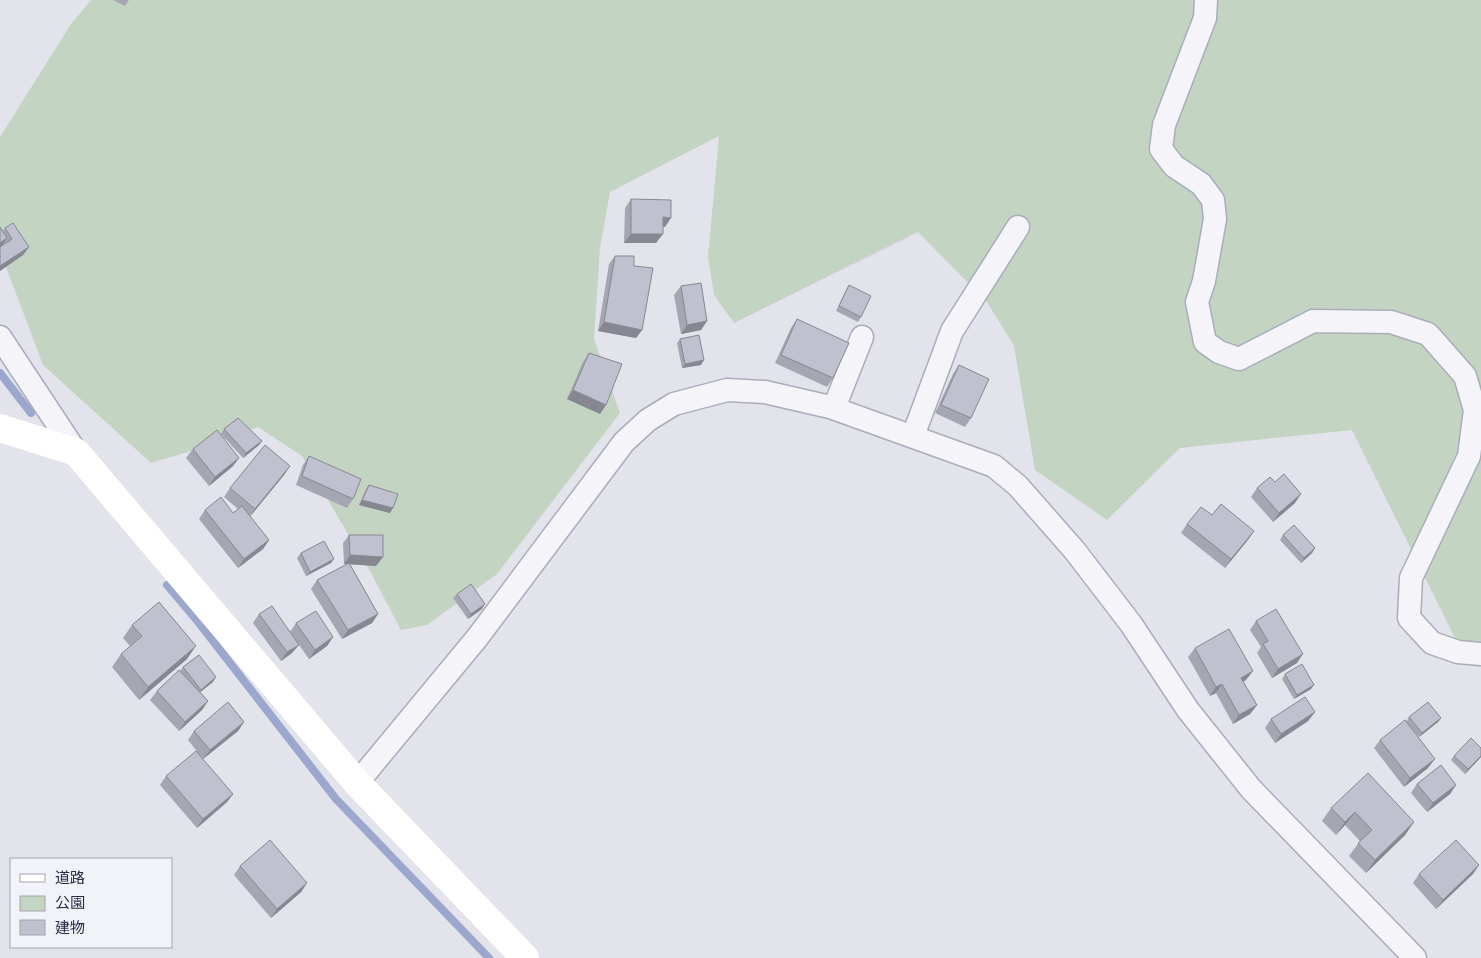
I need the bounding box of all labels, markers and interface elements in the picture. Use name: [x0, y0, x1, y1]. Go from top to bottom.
legend: [10, 858, 172, 948]
text: 道路: [55, 869, 85, 887]
text: 公園: [55, 894, 85, 912]
text: 建物: [55, 919, 85, 937]

